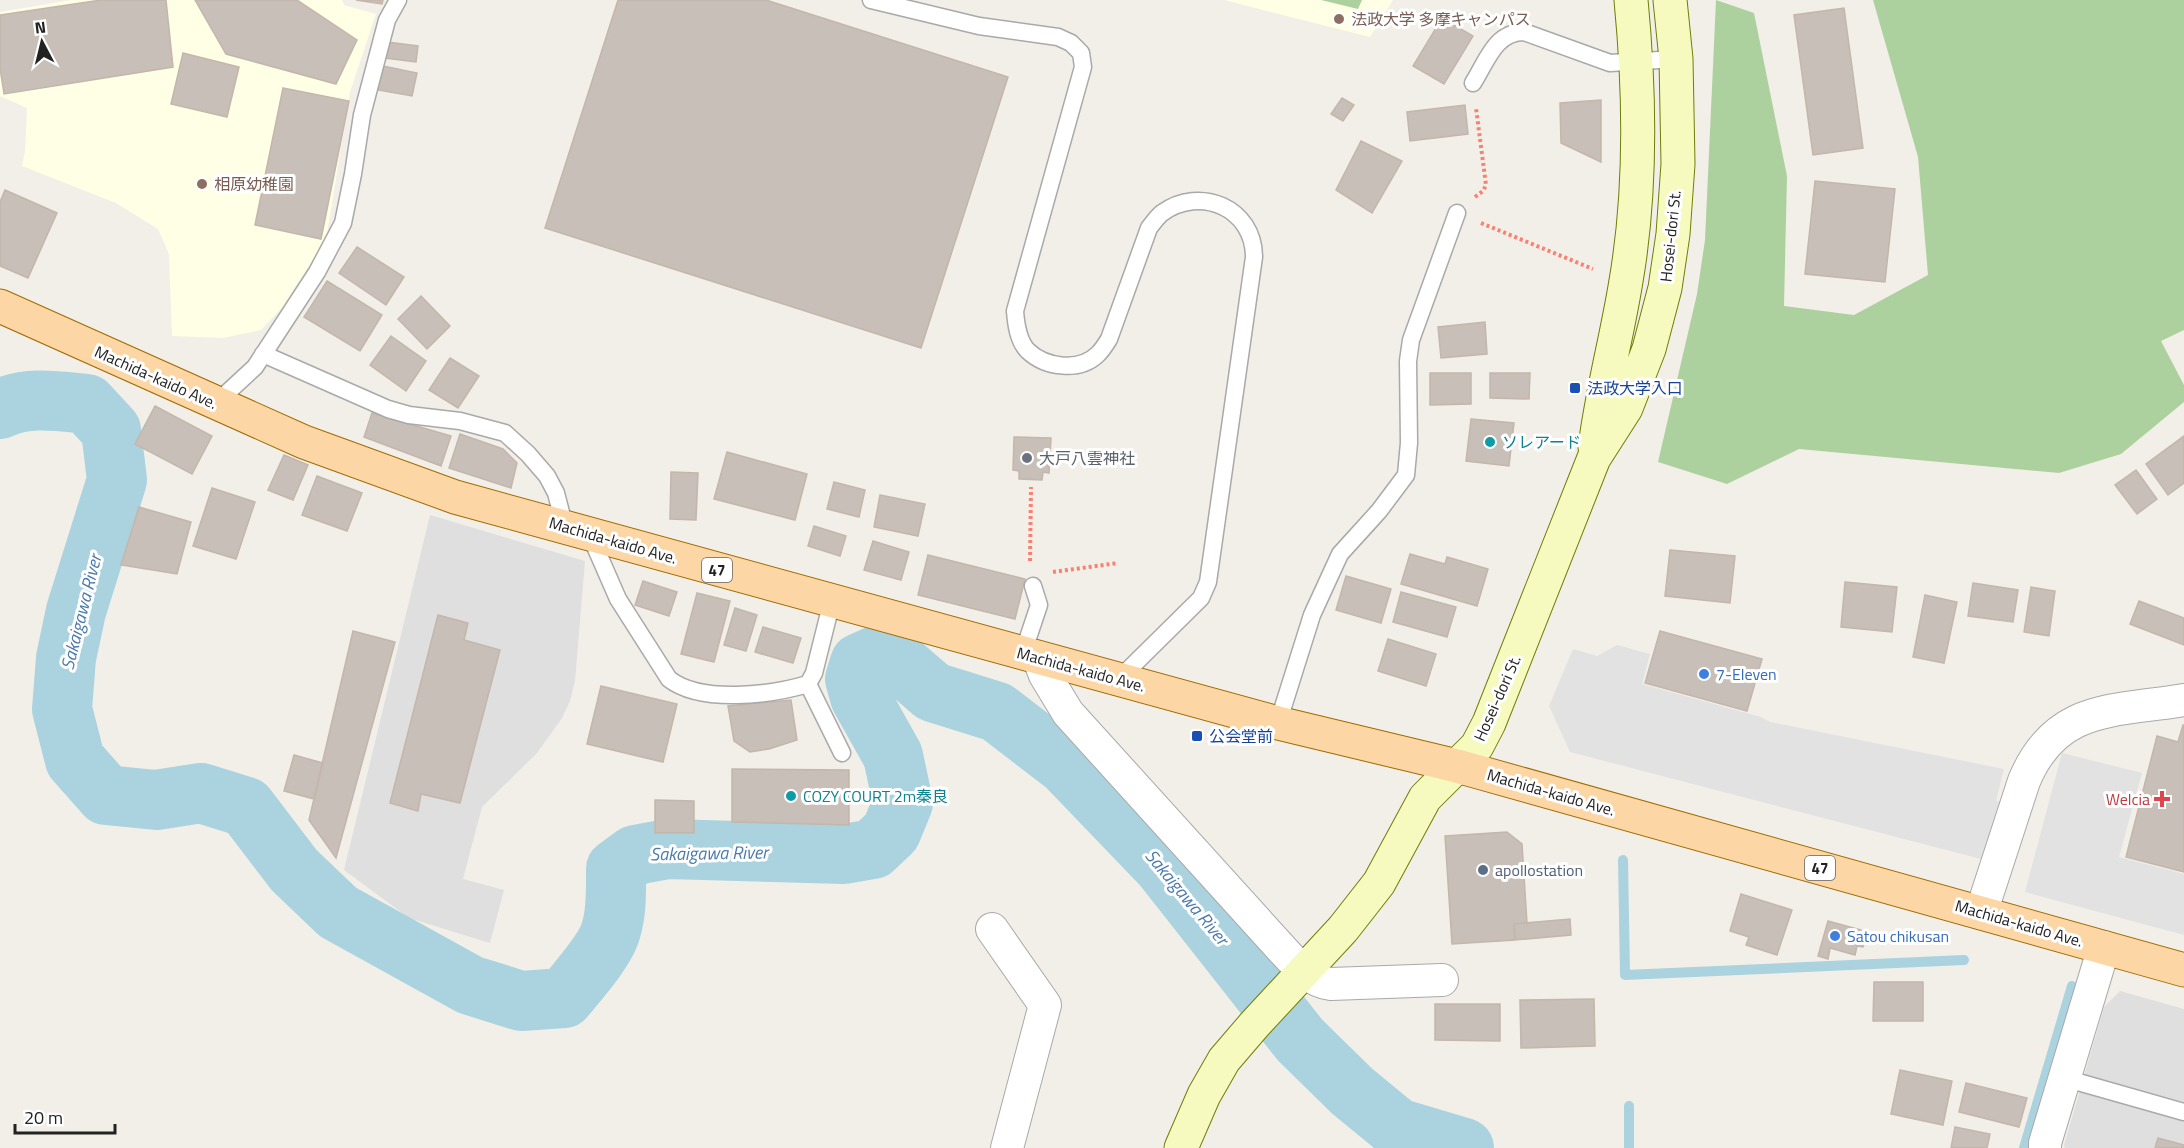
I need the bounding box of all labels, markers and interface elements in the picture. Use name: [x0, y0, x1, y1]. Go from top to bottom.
place label: 法政大学 多摩キャンパス: [1351, 7, 1531, 31]
north arrow: [12, 12, 72, 72]
marker: 法政大学 多摩キャンパス: [1332, 12, 1346, 26]
text: N: [33, 15, 47, 40]
place label: 相原幼稚園: [214, 172, 294, 196]
marker: 相原幼稚園: [195, 177, 209, 191]
street label: Hosei-dori St.: [1653, 189, 1687, 283]
street label: Machida-kaido Ave.: [91, 339, 221, 415]
place label: 法政大学入口: [1587, 376, 1683, 400]
marker: 法政大学入口: [1568, 381, 1582, 395]
place label: ソレアード: [1502, 430, 1581, 454]
marker: ソレアード: [1483, 435, 1497, 449]
place label: 大戸八雲神社: [1039, 446, 1135, 470]
marker: 大戸八雲神社: [1020, 451, 1034, 465]
street label: Machida-kaido Ave.: [546, 510, 680, 570]
water label: Sakaigawa River: [54, 549, 109, 672]
road number: 47: [702, 558, 732, 582]
street label: Machida-kaido Ave.: [1014, 640, 1148, 698]
street label: Hosei-dori St.: [1467, 651, 1527, 745]
place label: 7-Eleven: [1716, 662, 1777, 686]
marker: 7-Eleven: [1697, 667, 1711, 681]
place label: 公会堂前: [1209, 724, 1273, 748]
marker: 公会堂前: [1190, 729, 1204, 743]
street label: Machida-kaido Ave.: [1484, 762, 1618, 822]
place label: COZY COURT 2m秦良: [803, 784, 948, 808]
place label: Welcia: [2106, 787, 2150, 811]
marker: COZY COURT 2m秦良: [784, 789, 798, 803]
marker: Welcia: [2155, 792, 2169, 806]
water label: Sakaigawa River: [650, 838, 770, 868]
water label: Sakaigawa River: [1139, 843, 1237, 953]
road number: 47: [1805, 856, 1835, 880]
place label: apollostation: [1495, 858, 1583, 882]
marker: apollostation: [1476, 863, 1490, 877]
street label: Machida-kaido Ave.: [1952, 893, 2086, 953]
place label: Satou chikusan: [1847, 924, 1949, 948]
marker: Satou chikusan: [1828, 929, 1842, 943]
scale bar: [15, 1097, 116, 1135]
text: 20 m: [24, 1104, 63, 1131]

